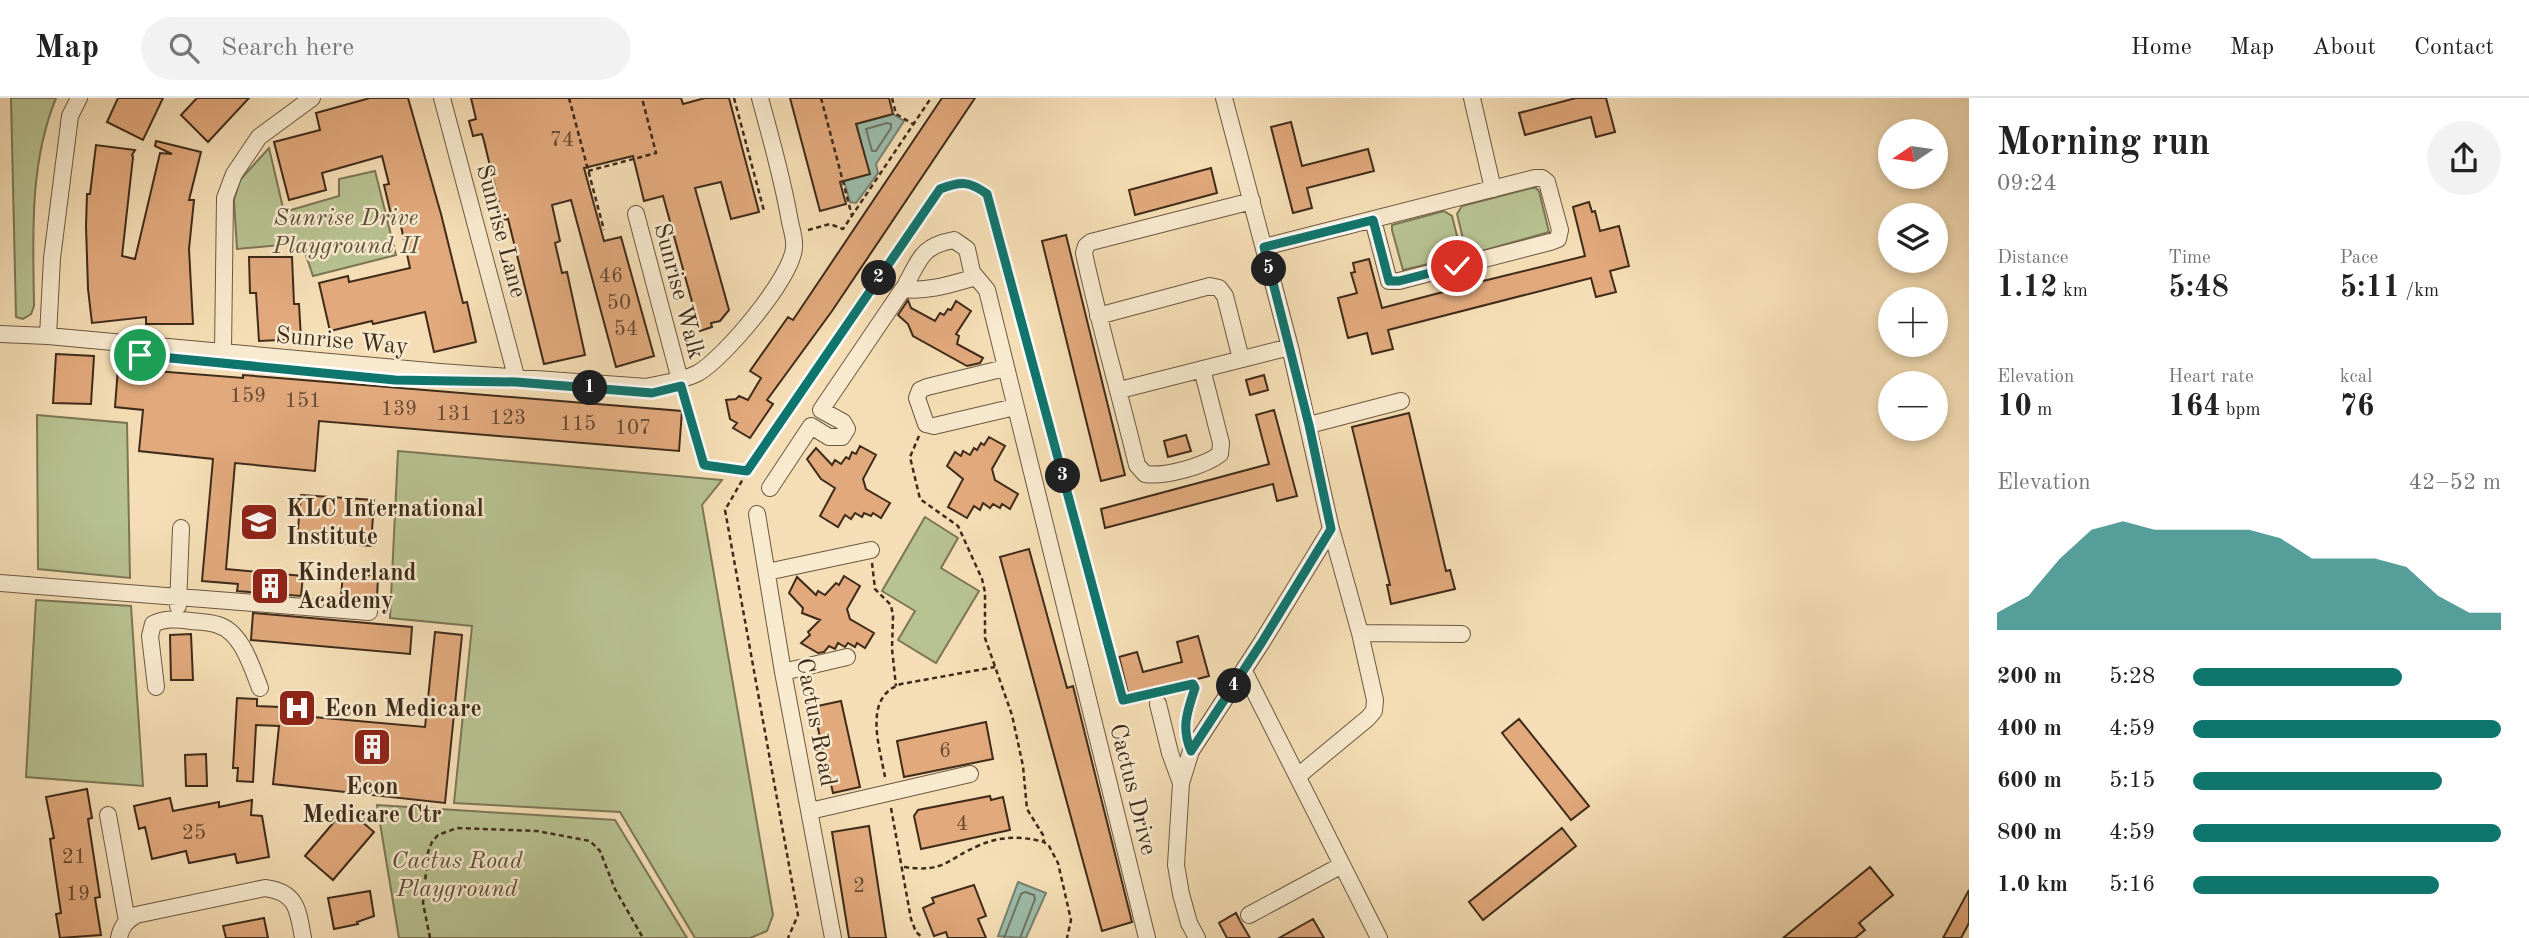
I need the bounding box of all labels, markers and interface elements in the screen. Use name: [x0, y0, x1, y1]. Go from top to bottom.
search box: [141, 17, 631, 80]
icon: search: [165, 29, 203, 67]
text: Map: [35, 32, 99, 65]
text: Search here: [221, 35, 354, 61]
text: Home: [2131, 36, 2192, 60]
text: Map: [2230, 36, 2274, 60]
text: About: [2312, 36, 2376, 60]
text: Contact: [2414, 36, 2494, 60]
north arrow: [1878, 119, 1948, 189]
map controls: [1878, 119, 1948, 441]
button: share: [2427, 121, 2501, 195]
text: Morning run: [1997, 125, 2210, 163]
house number: 74: [550, 130, 574, 151]
street label: Sunrise Lane: [471, 162, 529, 301]
text: 09:24: [1997, 172, 2057, 195]
button: layers: [1878, 203, 1948, 273]
park label: Sunrise Drive Playground II: [272, 207, 422, 259]
street label: Sunrise Walk: [648, 221, 708, 362]
pin: [1427, 236, 1487, 296]
icon: check: [1438, 247, 1476, 285]
text: Distance: [1997, 249, 2069, 268]
text: Time: [2168, 249, 2211, 268]
text: Pace: [2340, 249, 2378, 268]
pin: 5: [1252, 252, 1286, 286]
text: 5: [1263, 259, 1274, 278]
pin: 2: [862, 260, 896, 296]
house number: 46: [599, 266, 623, 287]
text: 2: [873, 268, 884, 287]
text: 1.12: [1997, 273, 2058, 303]
text: 5:48: [2168, 273, 2229, 303]
text: 5:11: [2340, 273, 2400, 303]
text: km: [2058, 282, 2088, 301]
text: /km: [2400, 282, 2439, 301]
button: +: [1878, 287, 1948, 357]
house number: 50: [607, 293, 631, 314]
house number: 54: [614, 319, 638, 340]
street label: Sunrise Way: [275, 324, 409, 360]
pin: [110, 325, 170, 385]
icon: arrive: [121, 336, 159, 374]
text: Elevation: [1997, 368, 2074, 387]
text: Heart rate: [2168, 368, 2254, 387]
text: kcal: [2340, 368, 2372, 387]
pin: 1: [572, 370, 608, 406]
button: −: [1878, 371, 1948, 441]
text: 1: [584, 378, 595, 397]
house number: 159: [230, 386, 266, 407]
house number: 151: [285, 391, 321, 412]
text: 10: [1997, 392, 2032, 422]
text: 164: [2168, 392, 2221, 422]
text: 76: [2340, 392, 2374, 422]
house number: 139: [381, 399, 417, 420]
text: m: [2032, 401, 2052, 420]
text: bpm: [2221, 401, 2261, 420]
house number: 131: [436, 404, 472, 425]
house number: 123: [490, 408, 526, 429]
house number: 115: [560, 414, 596, 435]
house number: 107: [615, 418, 651, 439]
pin: 3: [1046, 458, 1080, 494]
text: 3: [1057, 466, 1068, 485]
text: Elevation: [1997, 471, 2091, 494]
text: 42–52 m: [2409, 471, 2501, 494]
place label: KLC International Institute: [286, 498, 484, 550]
school or university icon: KLC International Institute: [238, 501, 280, 543]
place label: Kinderland Academy: [297, 562, 417, 614]
building icon: Kinderland Academy: [249, 565, 291, 607]
street label: Cactus Road: [791, 656, 839, 789]
text: 200 m: [1997, 665, 2062, 688]
text: 5:28: [2109, 665, 2155, 688]
pin: 4: [1216, 668, 1252, 704]
text: 4: [1228, 676, 1239, 695]
hospital icon: Econ Medicare: [276, 687, 318, 729]
place label: Econ Medicare: [324, 698, 482, 722]
text: 400 m: [1997, 717, 2062, 740]
text: 4:59: [2109, 717, 2155, 740]
street label: Cactus Drive: [1104, 721, 1160, 858]
building icon: Econ Medicare Ctr: [351, 726, 393, 768]
house number: 6: [939, 741, 951, 762]
text: 600 m: [1997, 769, 2062, 792]
text: 5:15: [2109, 769, 2155, 792]
place label: Econ Medicare Ctr: [302, 776, 442, 828]
house number: 4: [956, 814, 968, 835]
text: 800 m: [1997, 821, 2062, 844]
text: 4:59: [2109, 821, 2155, 844]
house number: 25: [182, 823, 206, 844]
house number: 21: [62, 847, 86, 868]
park label: Cactus Road Playground: [391, 850, 523, 902]
text: 1.0 km: [1997, 873, 2068, 896]
text: 5:16: [2109, 873, 2155, 896]
house number: 2: [853, 876, 865, 897]
house number: 19: [66, 884, 90, 905]

